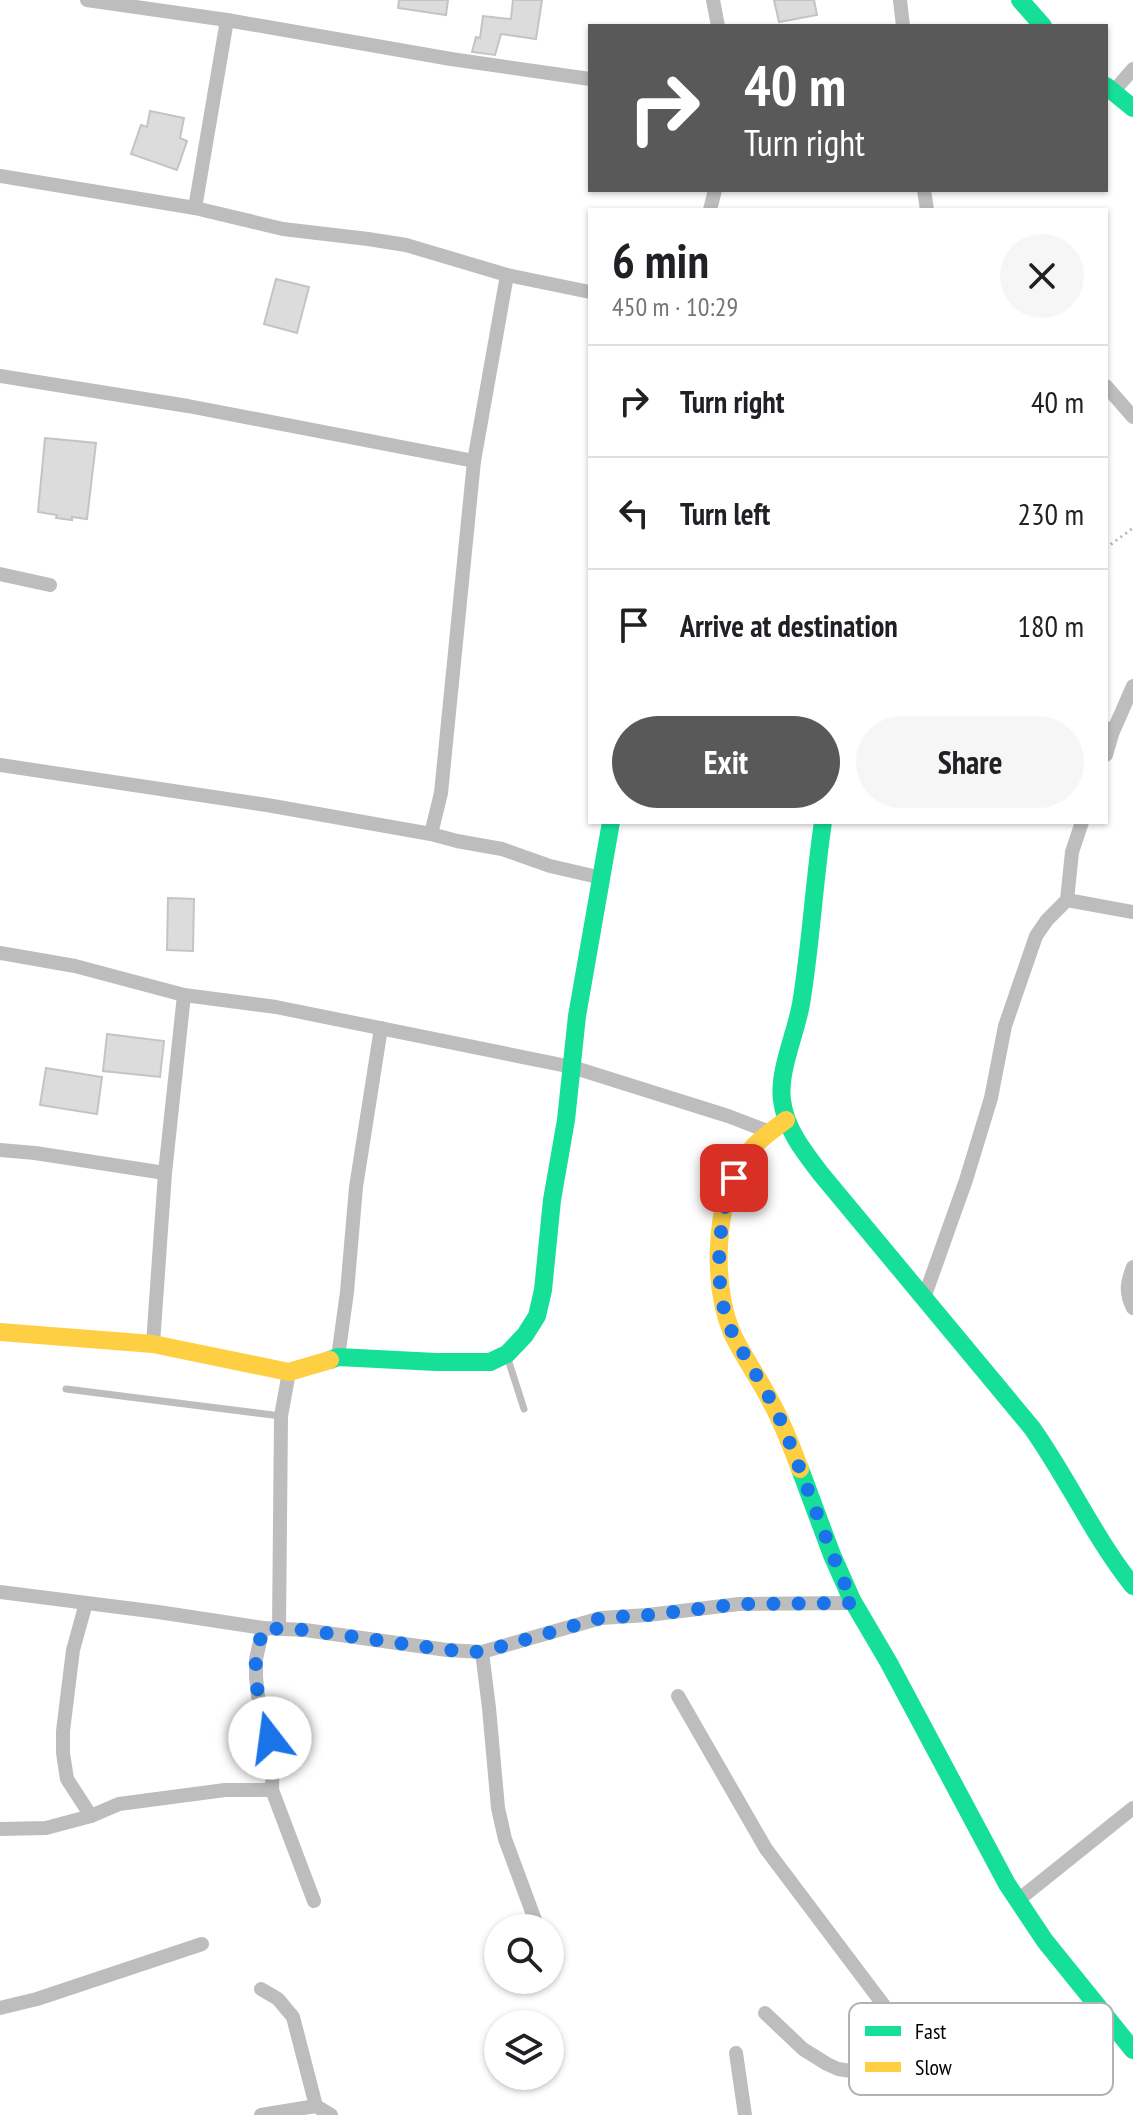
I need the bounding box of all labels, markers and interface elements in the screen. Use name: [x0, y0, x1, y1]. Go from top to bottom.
text: 40 m: [744, 49, 846, 121]
icon: right: [612, 56, 716, 160]
text: Turn right: [744, 119, 865, 166]
text: 6 min: [612, 229, 709, 291]
button: close: [1000, 234, 1084, 318]
text: 450 m · 10:29: [612, 290, 738, 323]
icon: right: [612, 379, 656, 423]
text: Turn right: [680, 382, 784, 421]
text: 40 m: [1031, 382, 1084, 421]
icon: left: [612, 491, 656, 535]
text: Turn left: [680, 494, 770, 533]
text: 230 m: [1018, 494, 1084, 533]
icon: arrive: [612, 603, 656, 647]
text: Arrive at destination: [680, 606, 898, 645]
text: 180 m: [1018, 606, 1084, 645]
button: Exit: [612, 716, 840, 808]
button: Share: [856, 716, 1084, 808]
pin: [700, 1144, 768, 1212]
icon: arrive: [712, 1156, 756, 1200]
position arrow: [228, 1696, 312, 1780]
map controls: [484, 1914, 564, 2090]
button: search: [484, 1914, 564, 1994]
legend: [849, 2003, 1113, 2095]
button: layers: [484, 2010, 564, 2090]
text: Fast: [915, 2017, 946, 2045]
text: Slow: [915, 2053, 952, 2081]

